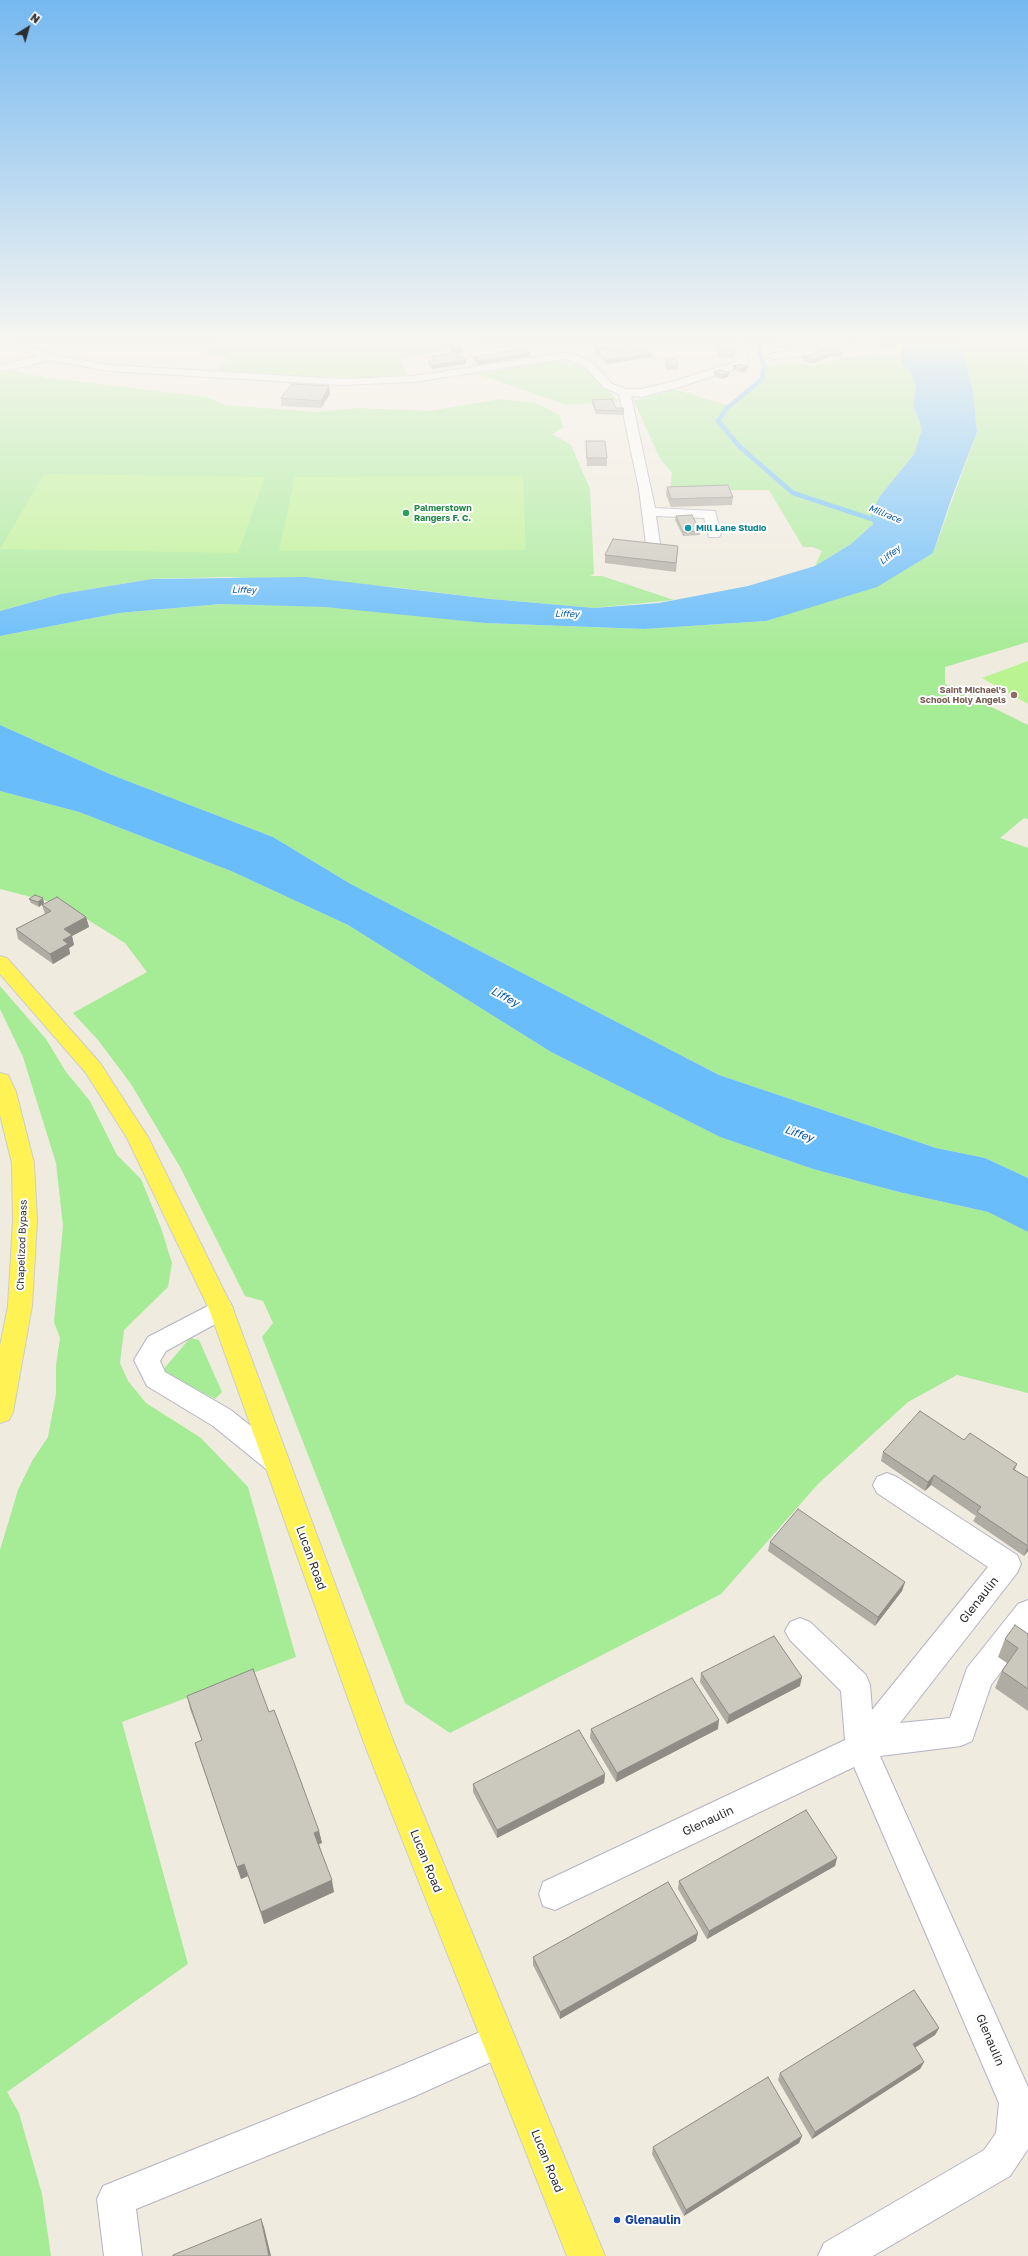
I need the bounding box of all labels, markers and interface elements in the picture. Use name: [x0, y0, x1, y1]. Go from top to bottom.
north arrow: [8, 8, 48, 48]
text: N: [28, 10, 43, 26]
place label: Palmerstown Rangers F. C.: [414, 503, 472, 524]
water label: Millrace: [867, 503, 903, 525]
marker: Palmerstown Rangers F. C.: [401, 508, 411, 518]
marker: Mill Lane Studio: [683, 523, 693, 533]
place label: Mill Lane Studio: [696, 523, 766, 533]
water label: Liffey: [877, 543, 903, 567]
water label: Liffey: [232, 584, 256, 596]
water label: Liffey: [555, 608, 579, 620]
place label: Saint Michael's School Holy Angels: [920, 685, 1006, 706]
marker: Saint Michael's School Holy Angels: [1009, 690, 1019, 700]
water label: Liffey: [489, 984, 521, 1010]
water label: Liffey: [783, 1123, 815, 1145]
street label: Chapelizod Bypass: [14, 1199, 30, 1291]
street label: Lucan Road: [293, 1524, 329, 1592]
street label: Glenaulin: [956, 1574, 1002, 1626]
street label: Glenaulin: [680, 1803, 736, 1839]
street label: Lucan Road: [407, 1827, 445, 1895]
street label: Glenaulin: [973, 2012, 1007, 2068]
street label: Lucan Road: [528, 2127, 566, 2195]
place label: Glenaulin: [625, 2213, 681, 2227]
marker: Glenaulin: [612, 2215, 622, 2225]

